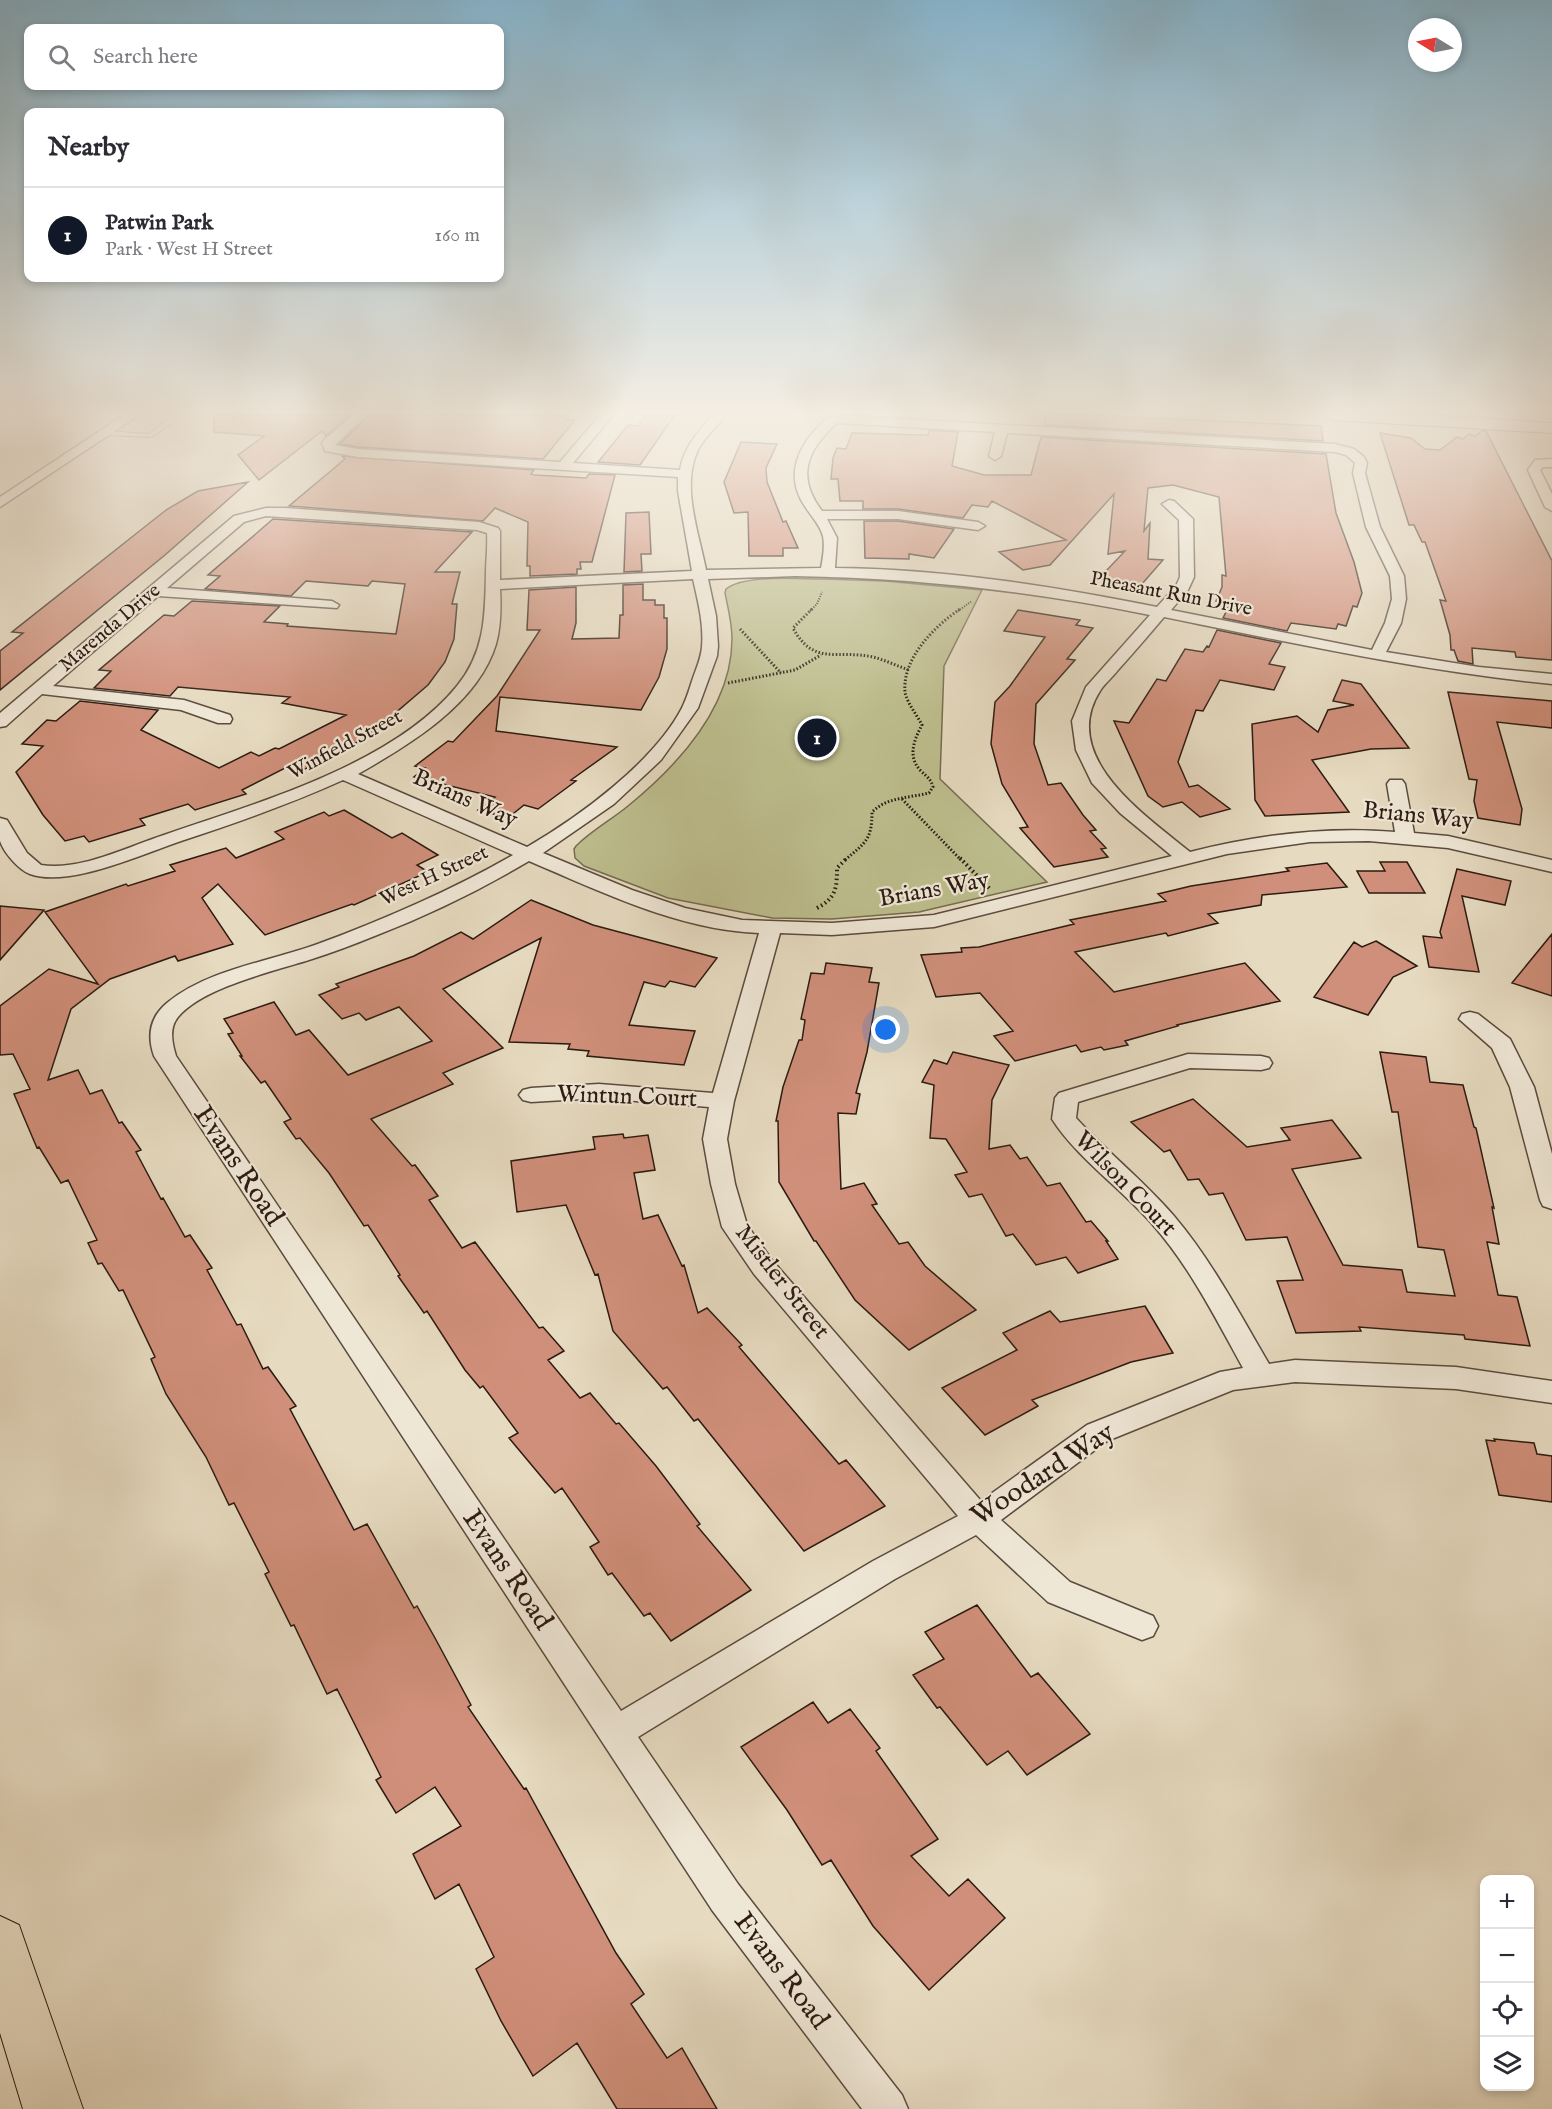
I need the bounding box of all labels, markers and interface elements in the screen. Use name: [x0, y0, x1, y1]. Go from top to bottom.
north arrow: [1408, 18, 1462, 72]
search box: [24, 24, 504, 90]
icon: search: [45, 41, 78, 74]
text: Search here: [93, 43, 198, 71]
text: Nearby: [48, 131, 129, 164]
text: Patwin Park: [105, 209, 213, 237]
text: 1: [64, 223, 71, 248]
text: 160 m: [434, 223, 480, 248]
text: Park · West H Street: [105, 237, 273, 262]
street label: Pheasant Run Drive: [1088, 566, 1254, 622]
street label: Marenda Drive: [54, 578, 166, 678]
street label: Winfield Street: [283, 704, 407, 786]
pin: 1: [798, 716, 836, 760]
street label: Brians Way: [408, 762, 522, 836]
street label: Brians Way: [1361, 795, 1475, 837]
street label: West H Street: [376, 840, 492, 912]
street label: Brians Way: [877, 865, 992, 915]
your location: [871, 1015, 900, 1044]
street label: Wintun Court: [556, 1079, 698, 1115]
street label: Evans Road: [185, 1099, 291, 1233]
street label: Wilson Court: [1067, 1125, 1183, 1243]
street label: Mistler Street: [728, 1219, 836, 1345]
street label: Woodard Way: [965, 1415, 1122, 1534]
street label: Evans Road: [454, 1503, 560, 1637]
map controls: [1480, 1875, 1534, 2091]
button: +: [1480, 1875, 1534, 1929]
street label: Evans Road: [726, 1905, 836, 2037]
button: −: [1480, 1929, 1534, 1983]
button: locate: [1480, 1983, 1534, 2037]
button: layers: [1480, 2037, 1534, 2091]

